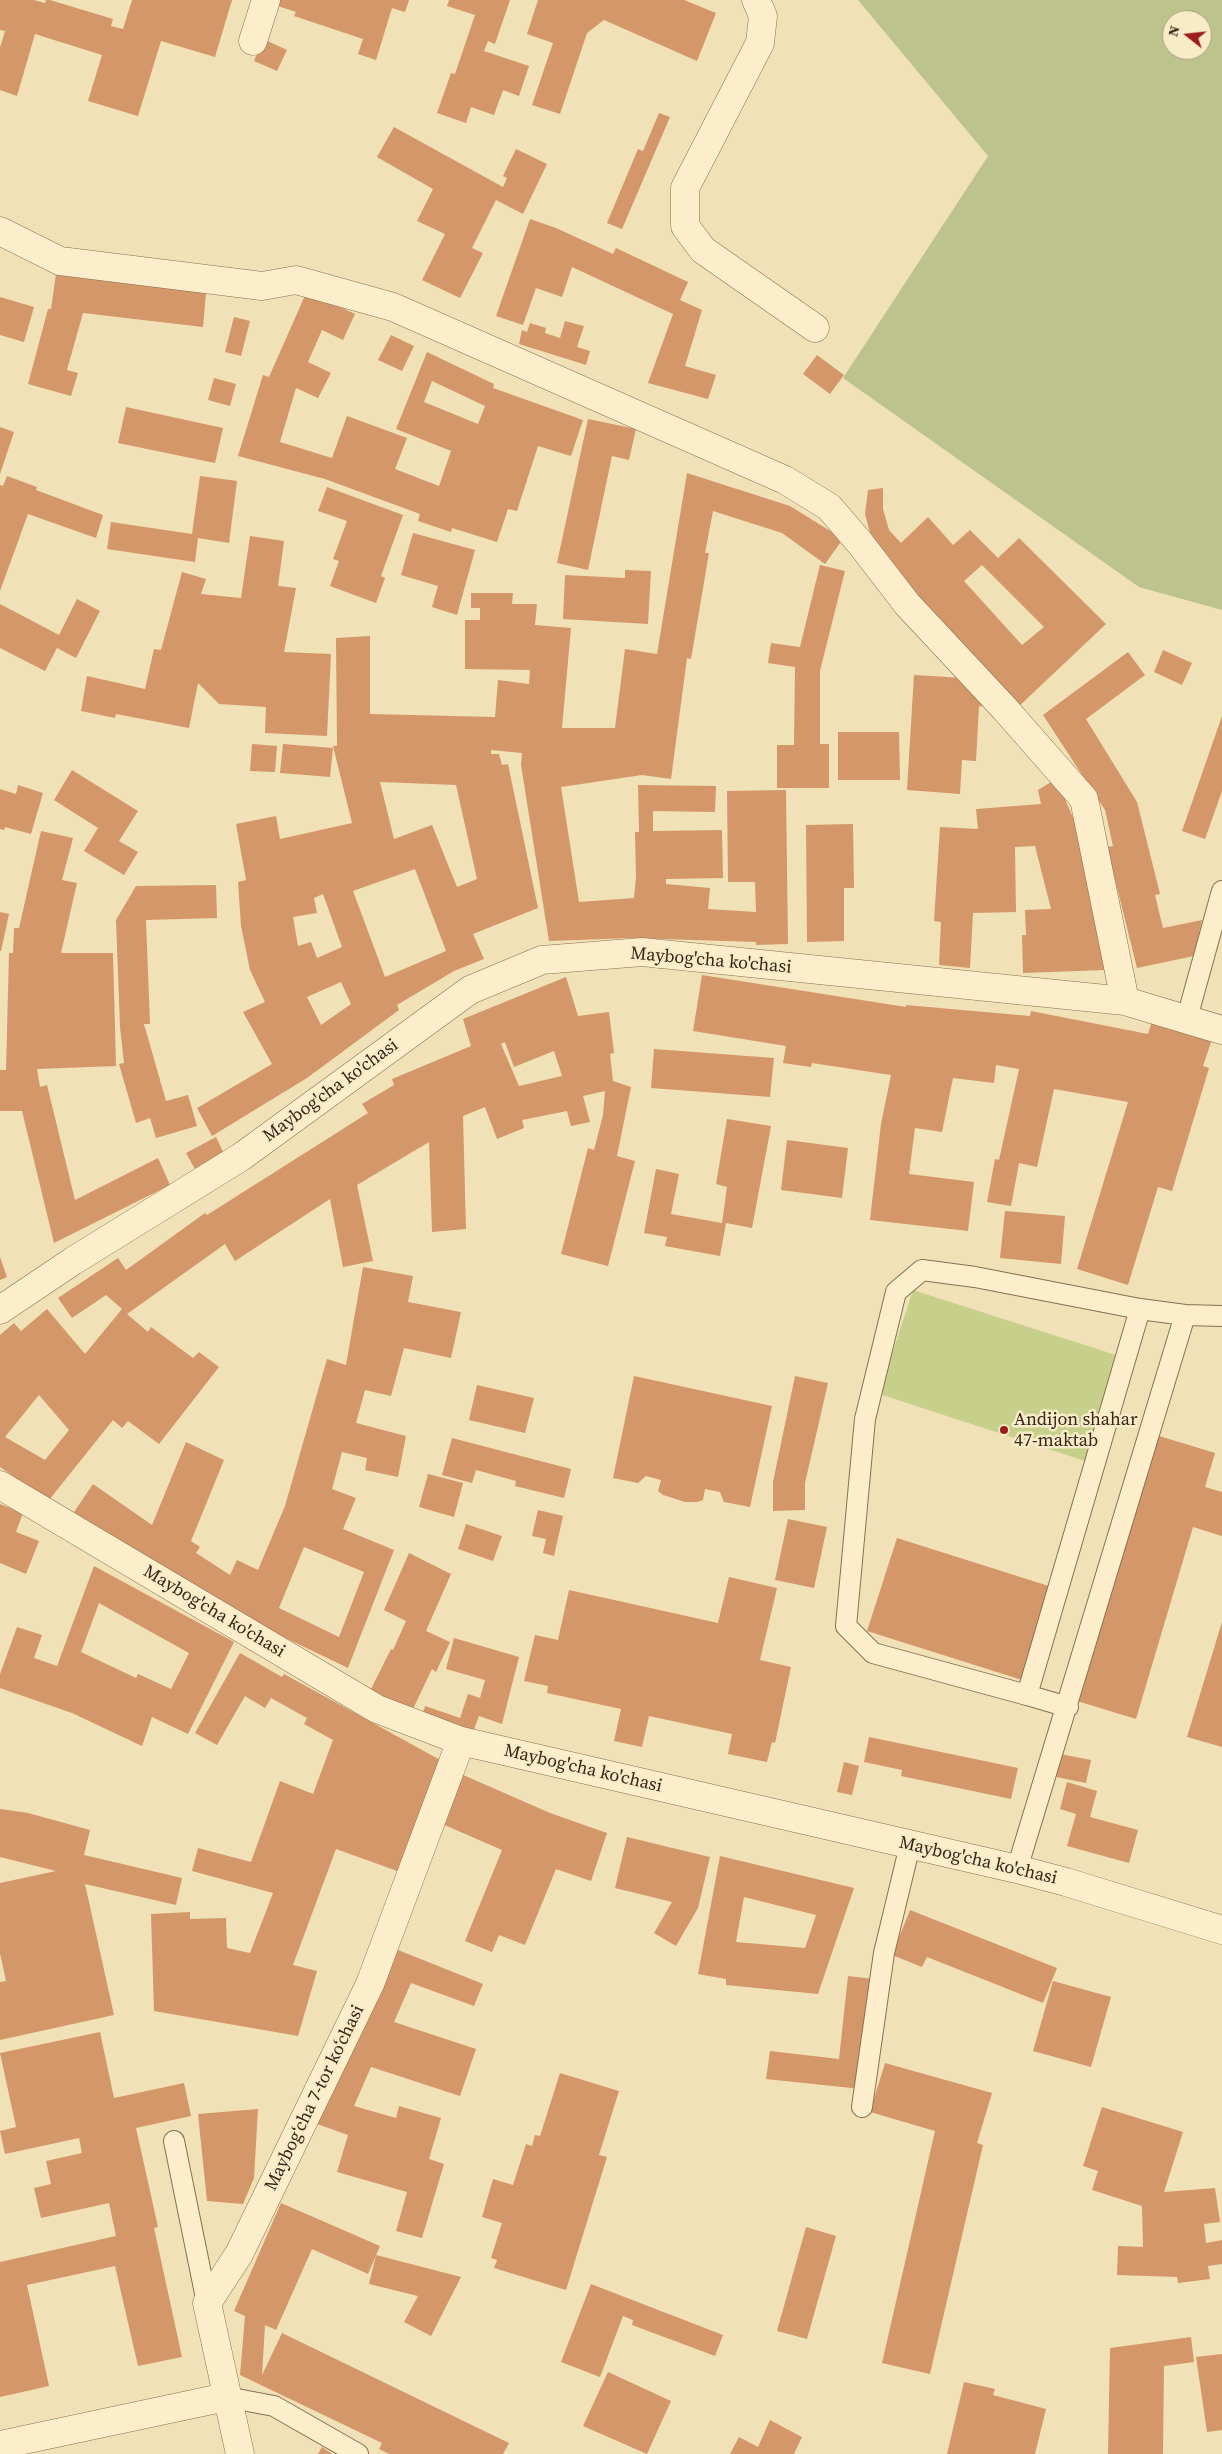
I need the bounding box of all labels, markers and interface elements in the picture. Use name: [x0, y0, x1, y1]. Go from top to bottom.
north arrow: [1162, 10, 1212, 60]
text: N: [1163, 23, 1185, 39]
street label: Maybog'cha ko'chasi: [630, 943, 792, 979]
street label: Maybog'cha ko'chasi: [259, 1035, 403, 1147]
place label: Andijon shahar 47-maktab: [1014, 1409, 1138, 1452]
marker: Andijon shahar 47-maktab: [998, 1424, 1010, 1436]
street label: Maybog'cha ko'chasi: [139, 1561, 289, 1663]
street label: Maybog'cha ko'chasi: [502, 1740, 664, 1798]
street label: Maybog'cha ko'chasi: [897, 1832, 1059, 1890]
street label: Maybogʻcha 7-tor koʻchasi: [261, 2002, 369, 2194]

